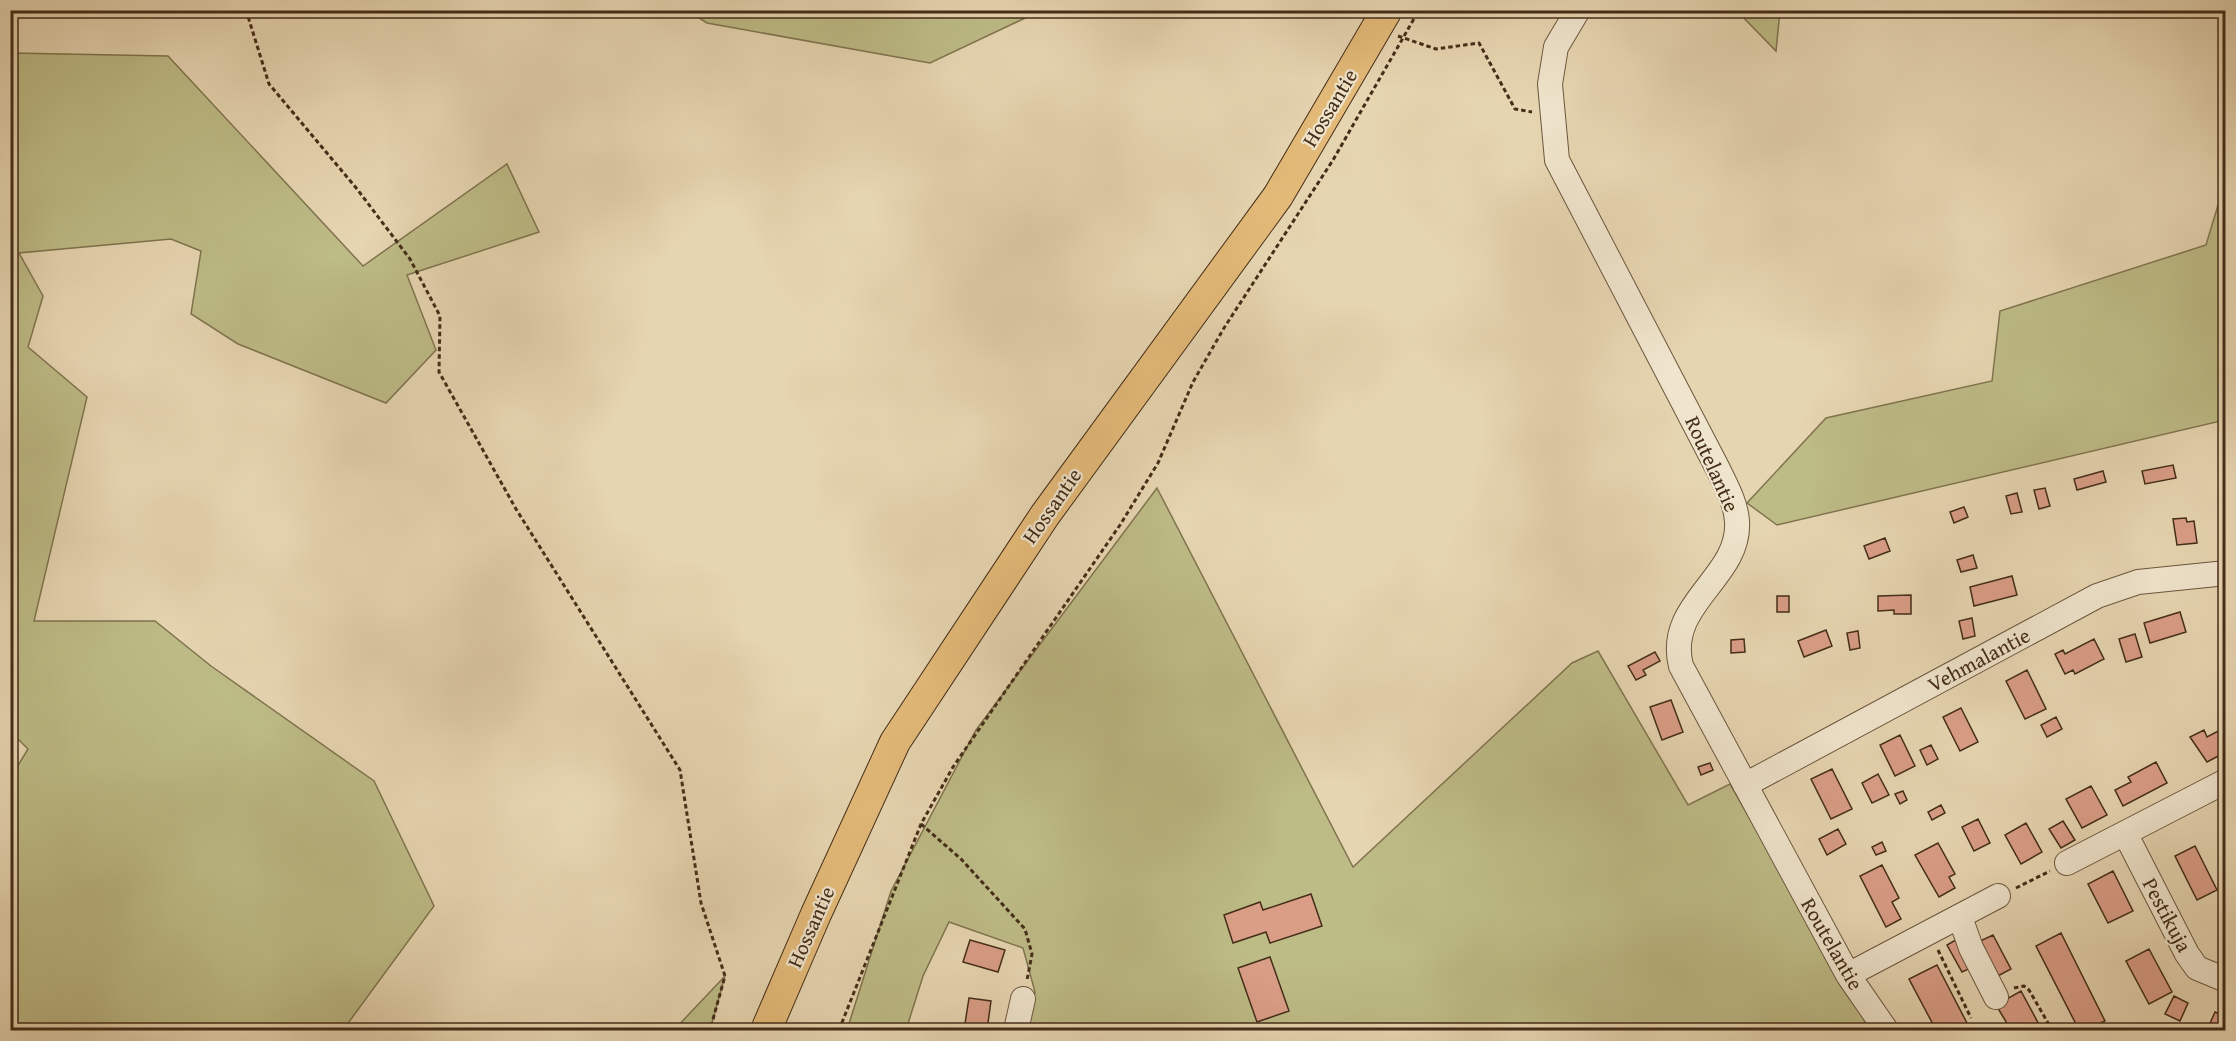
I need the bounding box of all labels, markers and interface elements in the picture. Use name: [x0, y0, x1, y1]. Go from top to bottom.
street label: Hossantie: [1294, 63, 1365, 153]
street label: Routelantie: [1678, 411, 1747, 517]
street label: Hossantie: [1014, 461, 1089, 550]
street label: Vehmalantie: [1922, 620, 2036, 700]
street label: Pestikuja: [2135, 872, 2200, 958]
street label: Hossantie: [779, 881, 842, 972]
street label: Routelantie: [1793, 892, 1871, 996]

